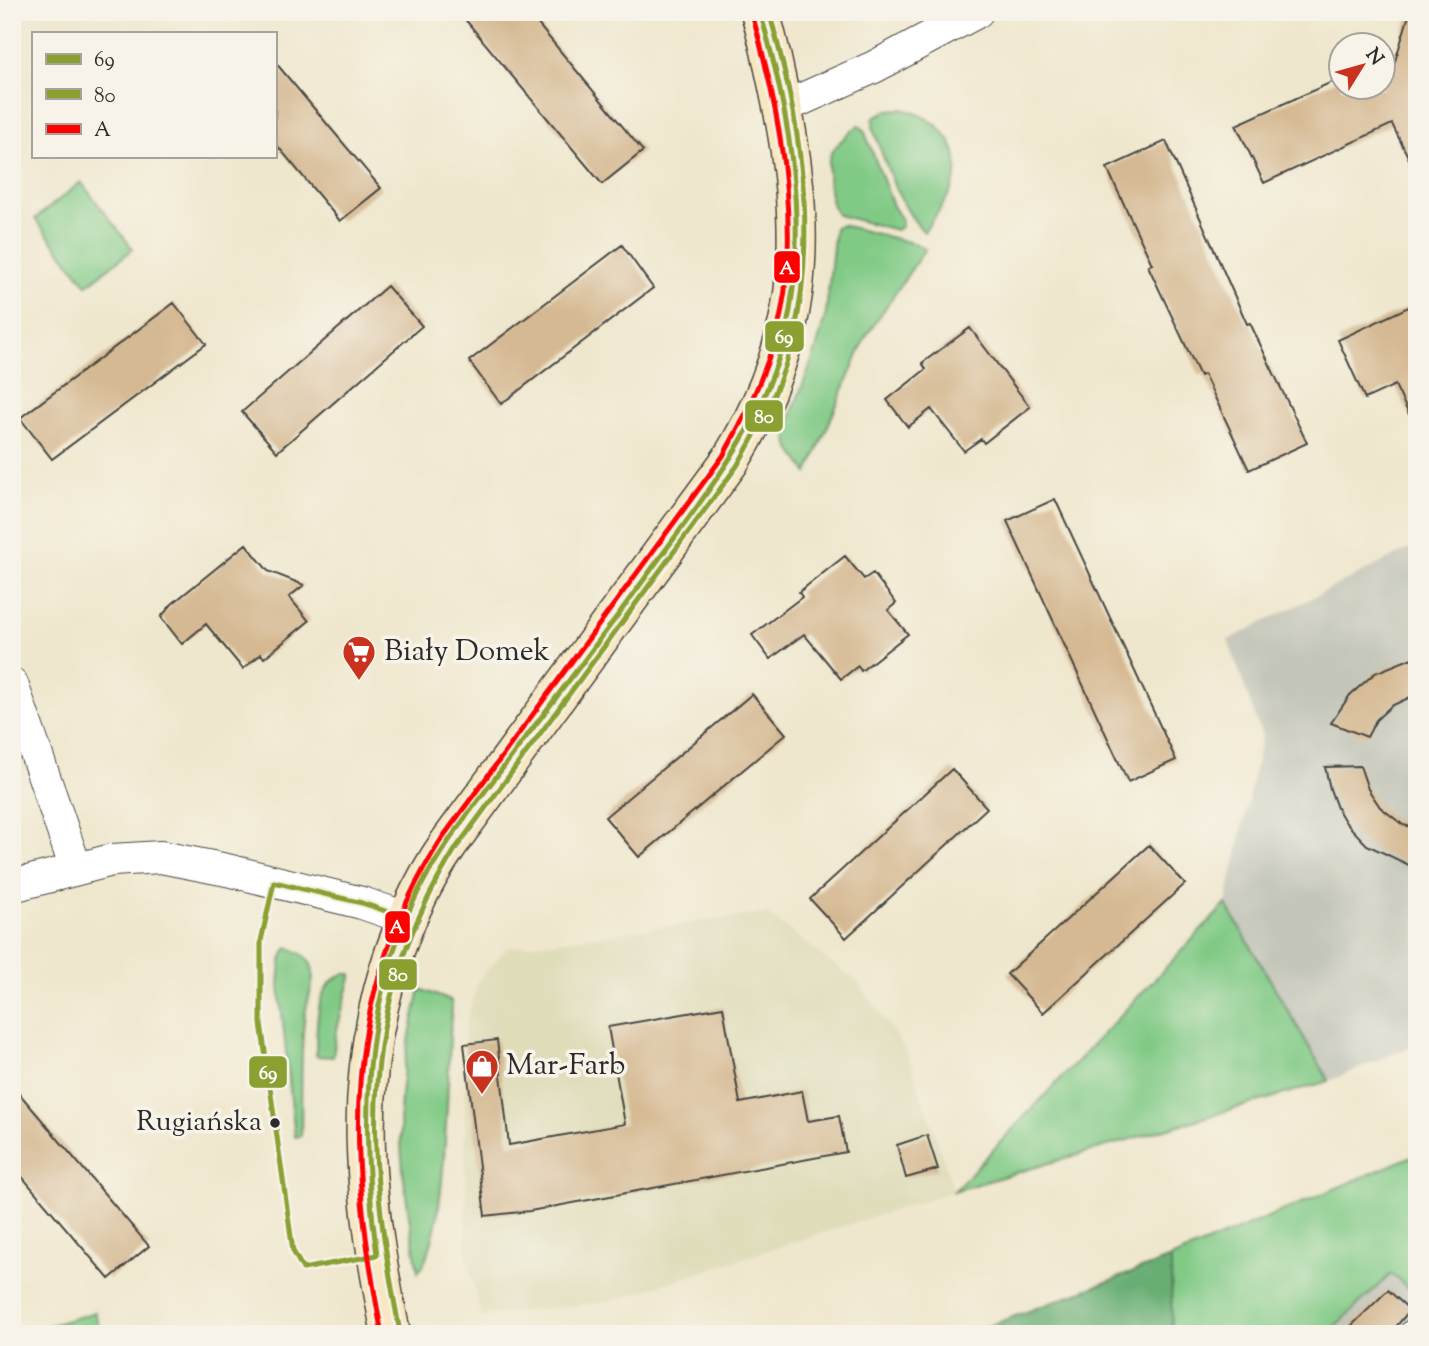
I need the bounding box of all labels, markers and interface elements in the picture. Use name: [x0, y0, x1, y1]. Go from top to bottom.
legend: [32, 32, 276, 158]
north arrow: [1328, 32, 1398, 102]
text: N: [1358, 43, 1389, 71]
text: 69: [94, 46, 115, 76]
text: 80: [94, 82, 116, 112]
text: A: [94, 116, 111, 146]
line badge: A: [773, 250, 801, 284]
text: A: [779, 256, 795, 283]
line badge: 69: [764, 320, 805, 353]
text: 69: [775, 325, 793, 352]
line badge: 80: [744, 399, 784, 433]
text: 80: [754, 405, 774, 432]
place label: Biały Domek: [384, 631, 550, 674]
supermarket icon: Biały Domek: [340, 633, 378, 682]
line badge: A: [384, 910, 411, 944]
text: A: [389, 915, 405, 942]
line badge: 80: [378, 958, 418, 991]
text: 80: [388, 963, 408, 990]
place label: Mar-Farb: [506, 1045, 625, 1088]
shop icon: Mar-Farb: [463, 1047, 501, 1096]
line badge: 69: [248, 1055, 288, 1089]
text: 69: [259, 1061, 277, 1088]
place label: Rugiańska: [136, 1103, 262, 1143]
marker: Rugiańska: [268, 1116, 282, 1130]

